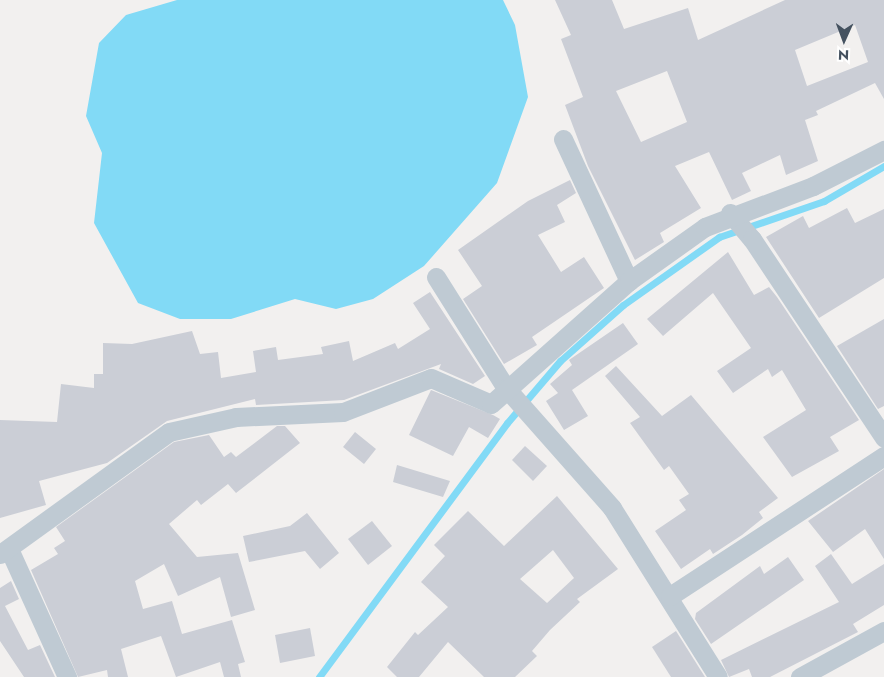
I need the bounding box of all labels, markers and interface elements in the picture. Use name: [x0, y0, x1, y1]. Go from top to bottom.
north arrow: [819, 15, 869, 65]
text: N: [838, 45, 849, 65]

